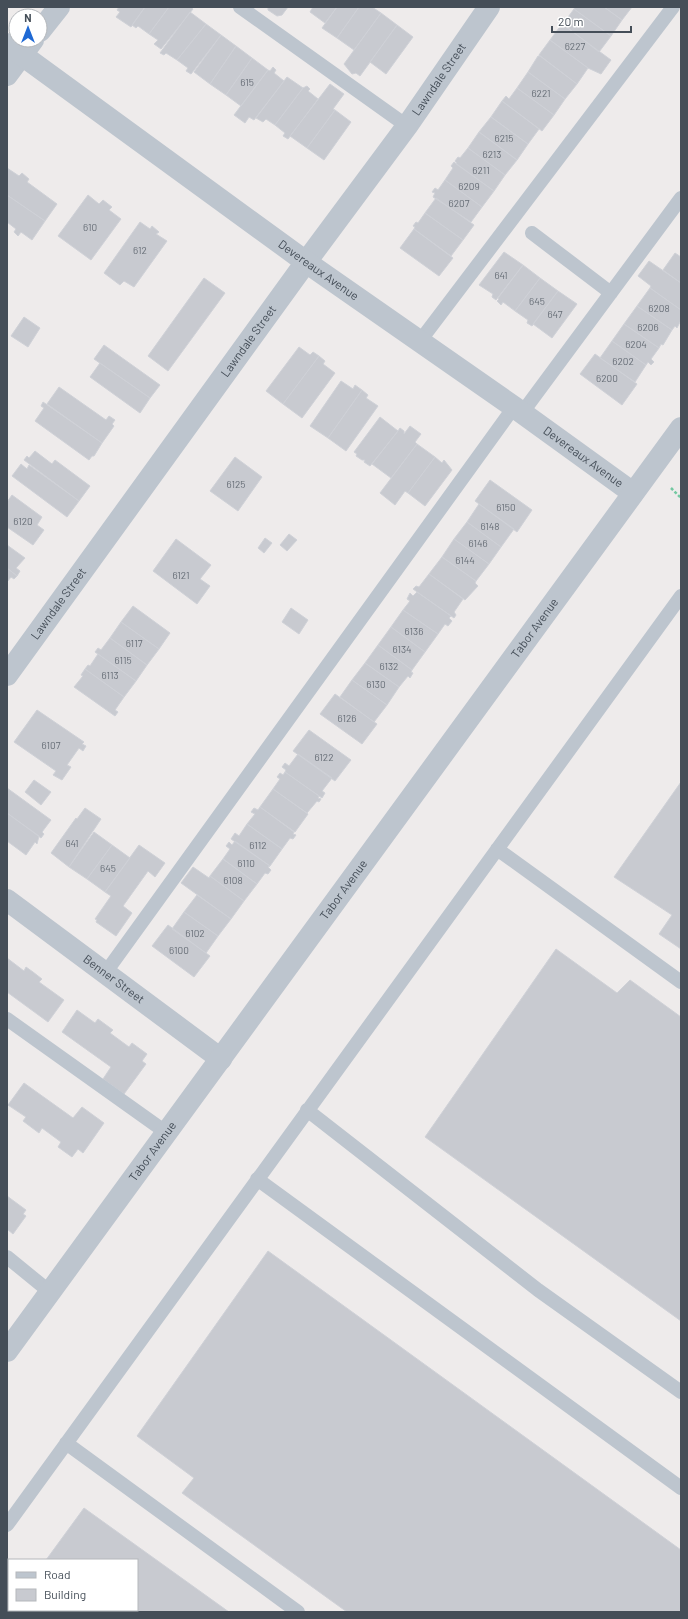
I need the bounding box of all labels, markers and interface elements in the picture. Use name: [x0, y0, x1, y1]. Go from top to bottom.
north arrow: [8, 8, 48, 48]
scale bar: [552, 8, 631, 34]
text: N: [24, 11, 32, 24]
text: 20 m: [558, 14, 584, 28]
street label: Lawndale Street: [408, 40, 468, 118]
house number: 6227: [565, 40, 586, 52]
house number: 615: [240, 76, 254, 88]
house number: 6221: [531, 87, 551, 99]
house number: 6215: [494, 132, 514, 144]
house number: 6213: [482, 148, 502, 160]
house number: 6211: [472, 164, 490, 176]
house number: 6209: [458, 180, 480, 192]
house number: 6207: [449, 197, 470, 209]
house number: 610: [83, 221, 97, 233]
street label: Devereaux Avenue: [276, 236, 362, 303]
house number: 612: [133, 244, 147, 256]
house number: 641: [494, 269, 508, 281]
house number: 645: [529, 295, 545, 307]
street label: Lawndale Street: [217, 302, 278, 379]
house number: 6208: [648, 302, 670, 314]
house number: 647: [547, 308, 563, 320]
house number: 6206: [637, 321, 659, 333]
house number: 6204: [625, 338, 647, 350]
house number: 6202: [612, 355, 634, 367]
house number: 6200: [596, 372, 618, 384]
street label: Devereaux Avenue: [541, 423, 626, 490]
house number: 6125: [227, 478, 245, 490]
house number: 6150: [496, 501, 516, 513]
house number: 6120: [13, 515, 33, 527]
house number: 6148: [480, 520, 500, 532]
house number: 6146: [468, 537, 488, 549]
house number: 6144: [455, 554, 475, 566]
street label: Lawndale Street: [27, 565, 88, 642]
house number: 6121: [172, 569, 190, 581]
street label: Tabor Avenue: [507, 595, 561, 660]
house number: 6136: [405, 625, 423, 637]
house number: 6117: [126, 637, 143, 649]
house number: 6134: [392, 643, 412, 655]
house number: 6115: [114, 654, 132, 666]
house number: 6132: [380, 660, 398, 672]
house number: 6113: [101, 669, 119, 681]
house number: 6130: [366, 678, 386, 690]
house number: 6126: [338, 712, 356, 724]
house number: 6107: [42, 739, 61, 751]
house number: 6122: [314, 751, 334, 763]
house number: 641: [65, 837, 79, 849]
house number: 6112: [249, 839, 267, 851]
house number: 6110: [237, 857, 255, 869]
street label: Tabor Avenue: [316, 857, 369, 922]
house number: 645: [100, 862, 116, 874]
house number: 6108: [223, 874, 243, 886]
house number: 6102: [185, 927, 205, 939]
house number: 6100: [169, 944, 189, 956]
street label: Benner Street: [81, 951, 148, 1006]
street label: Tabor Avenue: [125, 1118, 178, 1184]
legend: [8, 1559, 138, 1611]
text: Road: [44, 1567, 71, 1581]
text: Building: [44, 1587, 86, 1601]

